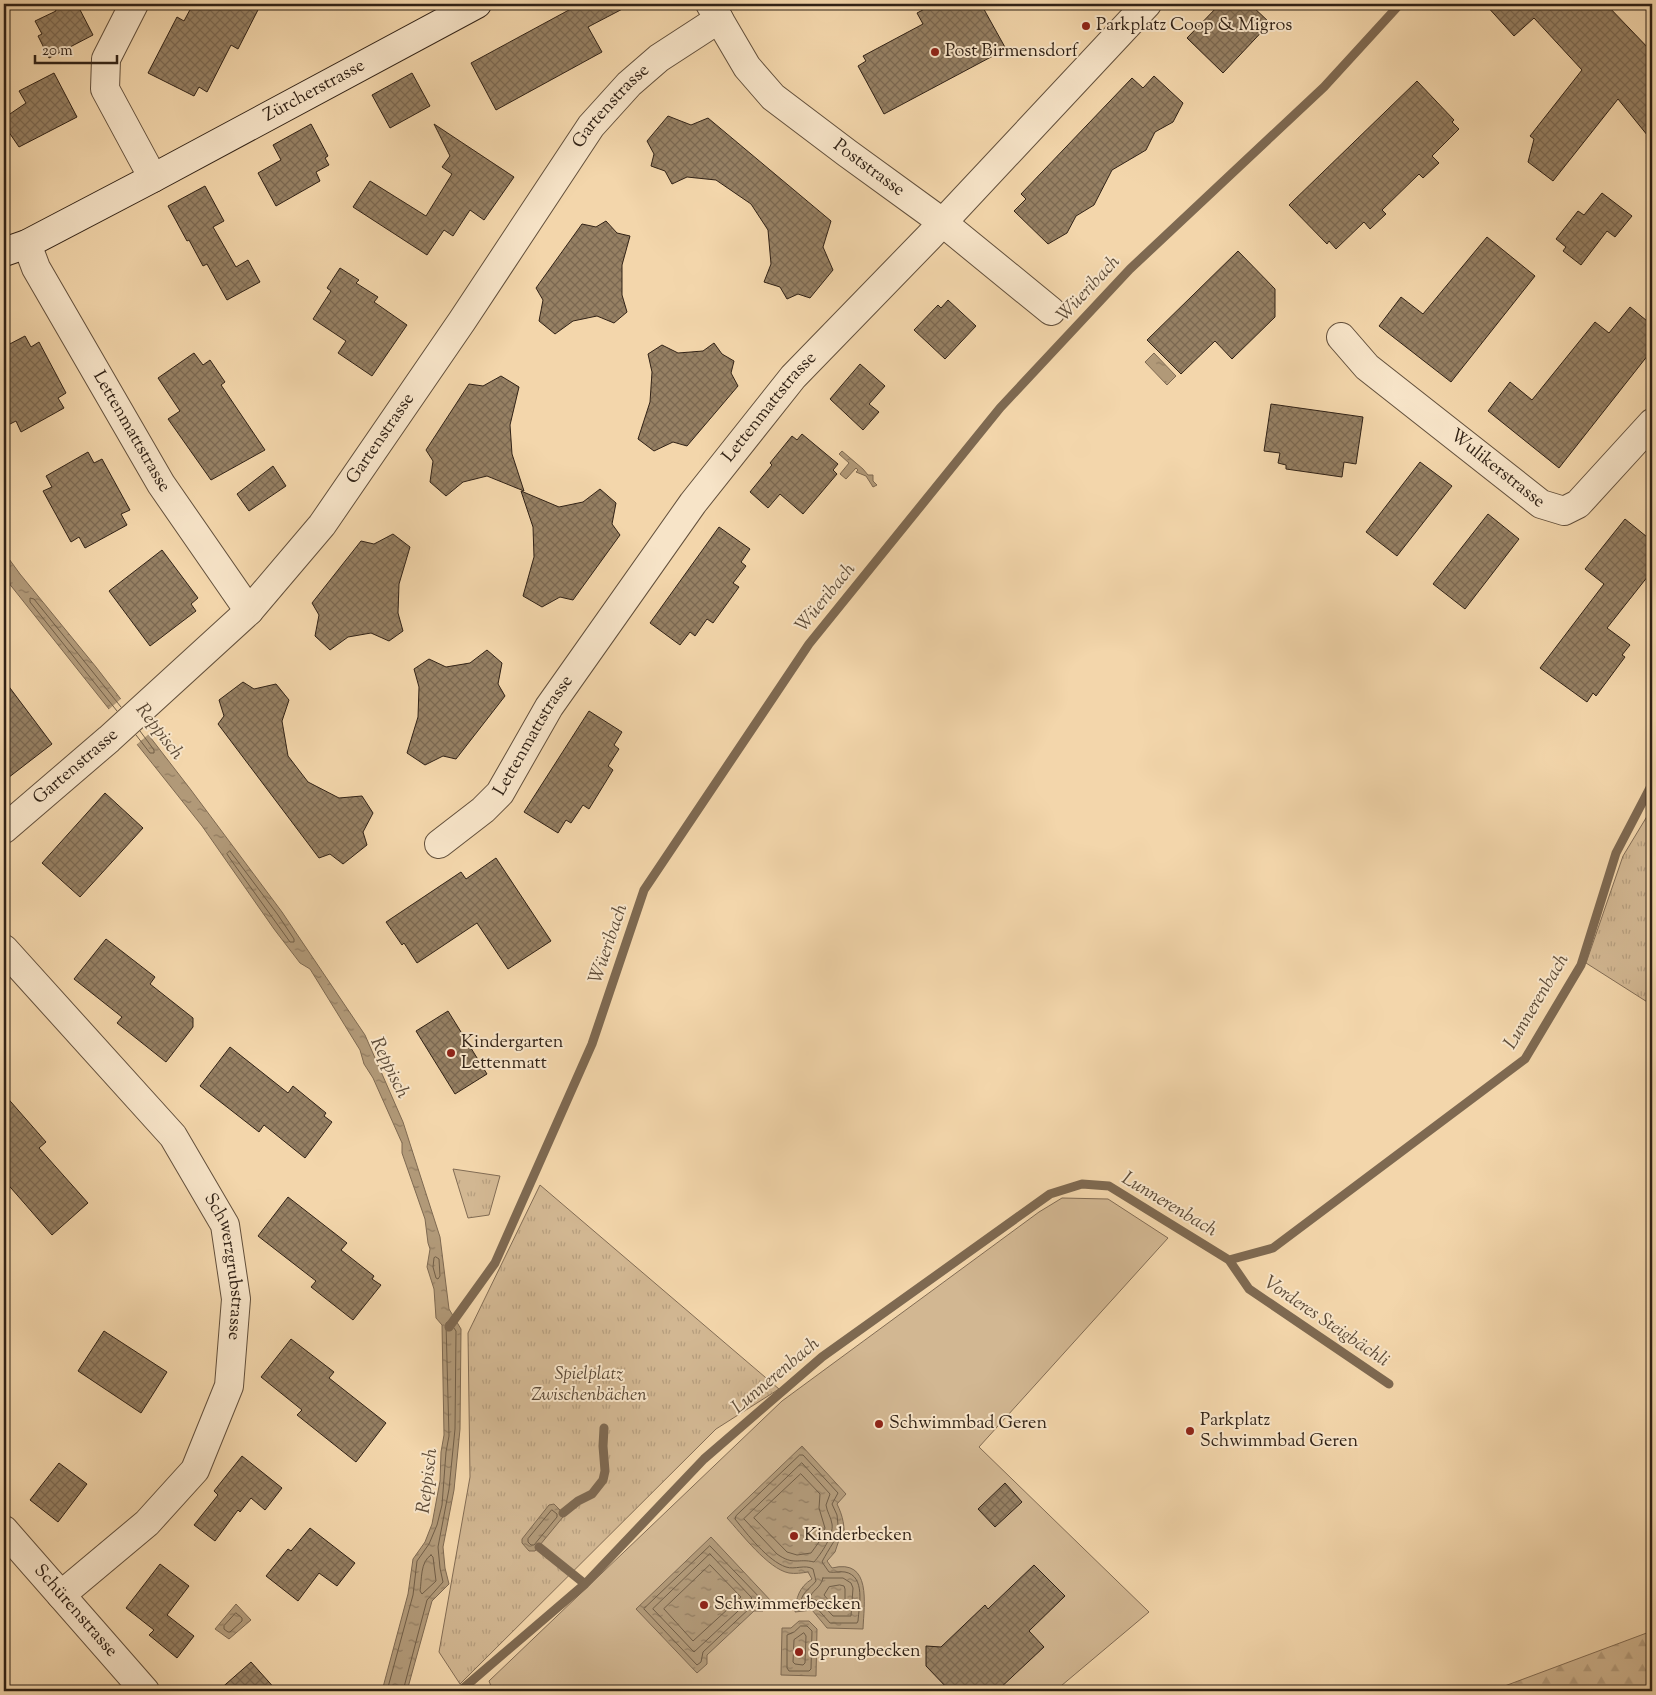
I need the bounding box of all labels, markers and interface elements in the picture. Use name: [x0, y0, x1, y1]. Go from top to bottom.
place label: Parkplatz Coop & Migros: [1096, 13, 1292, 39]
marker: Parkplatz Coop & Migros: [1080, 20, 1092, 32]
scale bar: [35, 32, 118, 64]
place label: Post Birmensdorf: [945, 39, 1079, 65]
text: 20 m: [42, 41, 73, 62]
marker: Post Birmensdorf: [929, 46, 941, 58]
street label: Zürcherstrasse: [259, 53, 370, 129]
street label: Gartenstrasse: [566, 58, 656, 154]
street label: Poststrasse: [827, 133, 910, 204]
water label: Wüeribach: [1051, 249, 1128, 328]
street label: Lettenmattstrasse: [717, 346, 823, 469]
street label: Lettenmattstrasse: [85, 366, 176, 498]
street label: Gartenstrasse: [340, 388, 422, 490]
street label: Wulikerstrasse: [1444, 423, 1550, 515]
water label: Wüeribach: [790, 557, 863, 639]
street label: Lettenmattstrasse: [488, 670, 580, 801]
water label: Reppisch: [128, 698, 190, 767]
street label: Gartenstrasse: [28, 723, 125, 811]
water label: Wüeribach: [583, 900, 635, 987]
water label: Lunnerenbach: [1498, 948, 1577, 1055]
place label: Kindergarten Lettenmatt: [461, 1030, 564, 1077]
water label: Reppisch: [363, 1033, 416, 1104]
marker: Kindergarten Lettenmatt: [445, 1047, 457, 1059]
water label: Lunnerenbach: [1116, 1166, 1223, 1245]
street label: Schwerzgrubstrasse: [196, 1189, 249, 1341]
water label: Vorderes Steigbächli: [1258, 1270, 1394, 1374]
water label: Lunnerenbach: [726, 1331, 826, 1421]
park label: Spielplatz Zwischenbächen: [531, 1362, 647, 1409]
place label: Parkplatz Schwimmbad Geren: [1200, 1408, 1358, 1455]
place label: Schwimmbad Geren: [889, 1411, 1047, 1437]
marker: Schwimmbad Geren: [873, 1418, 885, 1430]
marker: Parkplatz Schwimmbad Geren: [1184, 1425, 1196, 1437]
water label: Reppisch: [411, 1446, 445, 1515]
place label: Kinderbecken: [804, 1523, 913, 1549]
marker: Kinderbecken: [788, 1530, 800, 1542]
street label: Schürenstrasse: [27, 1559, 123, 1664]
place label: Schwimmerbecken: [714, 1592, 861, 1618]
marker: Schwimmerbecken: [698, 1599, 710, 1611]
place label: Sprungbecken: [809, 1639, 921, 1665]
marker: Sprungbecken: [793, 1646, 805, 1658]

